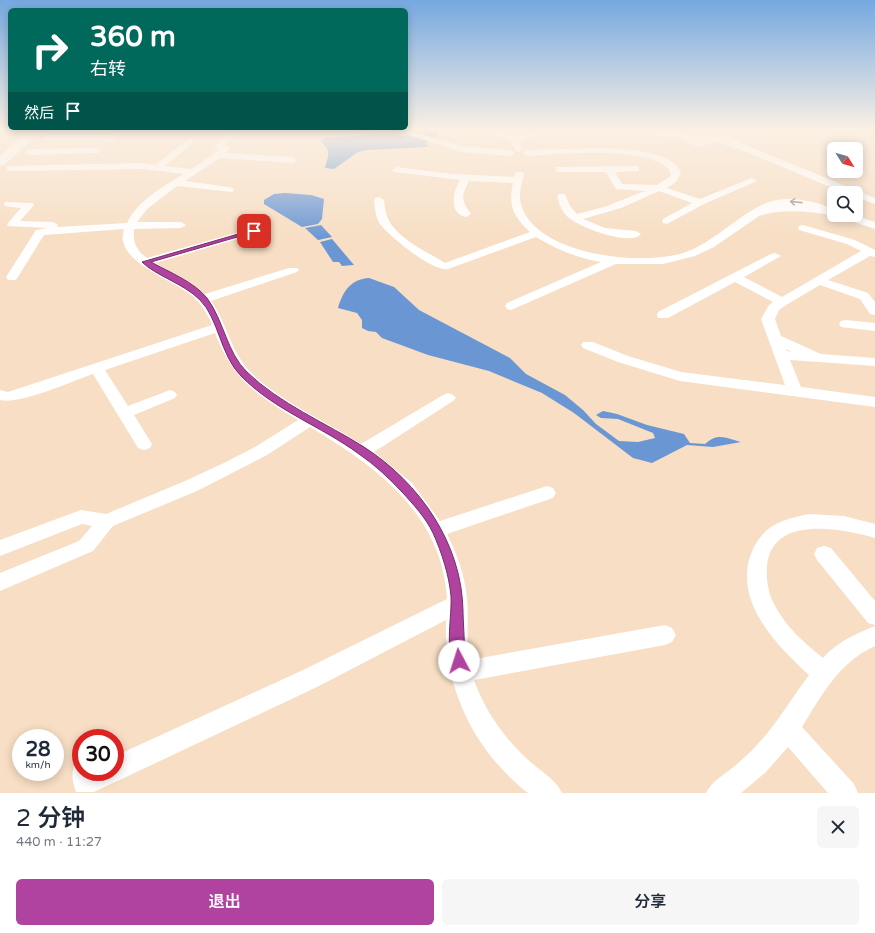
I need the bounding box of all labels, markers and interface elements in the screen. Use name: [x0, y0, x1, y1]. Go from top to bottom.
text: 360 m: [90, 20, 176, 54]
icon: right: [24, 24, 76, 76]
text: 右转: [90, 58, 126, 80]
icon: arrive: [62, 100, 84, 122]
text: 然后: [24, 104, 54, 122]
north arrow: [827, 142, 863, 178]
map controls: [827, 142, 863, 222]
button: search: [827, 186, 863, 222]
one-way arrow: [790, 199, 803, 206]
pin: [237, 214, 271, 248]
icon: arrive: [243, 220, 265, 242]
position arrow: [438, 640, 480, 682]
speed limit sign: 30: [72, 729, 124, 781]
text: 28: [25, 738, 51, 762]
text: km/h: [25, 759, 51, 771]
text: 2 分钟: [16, 804, 85, 833]
button: close: [817, 806, 859, 848]
text: 440 m · 11:27: [16, 834, 102, 850]
button: 退出: [16, 879, 434, 925]
button: 分享: [442, 879, 859, 925]

